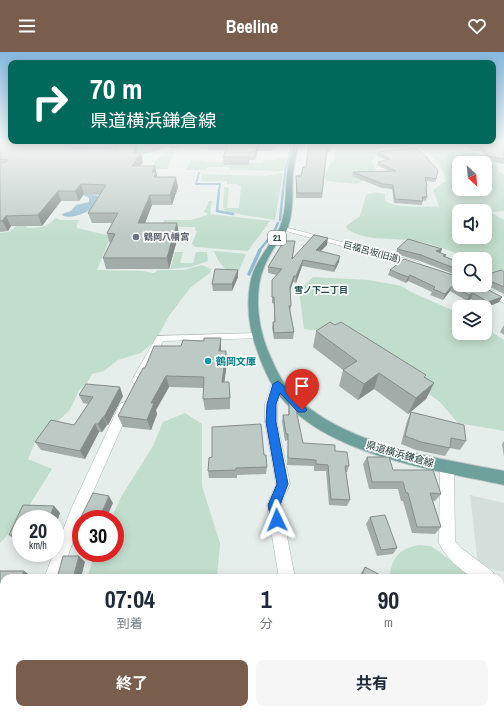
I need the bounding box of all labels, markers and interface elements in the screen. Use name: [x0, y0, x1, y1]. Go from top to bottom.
text: Beeline: [226, 14, 278, 39]
icon: menu: [16, 15, 38, 37]
icon: heart: [466, 15, 488, 37]
text: 70 m: [90, 70, 142, 108]
icon: right: [24, 76, 76, 128]
text: 県道横浜鎌倉線: [90, 108, 216, 133]
north arrow: [452, 156, 492, 196]
map controls: [452, 156, 492, 340]
button: sound: [452, 204, 492, 244]
place label: 鶴岡八幡宮: [143, 231, 189, 243]
road number: 21: [268, 231, 286, 245]
marker: 鶴岡八幡宮: [131, 232, 141, 242]
street label: 巨福呂坂(旧道): [342, 239, 403, 266]
button: search: [452, 252, 492, 292]
district label: 雪ノ下二丁目: [294, 284, 348, 296]
button: layers: [452, 300, 492, 340]
place label: 鶴岡文庫: [215, 355, 256, 368]
marker: 鶴岡文庫: [203, 356, 213, 366]
pin: [285, 369, 319, 410]
icon: arrive: [291, 375, 313, 397]
street label: 県道横浜鎌倉線: [365, 438, 435, 470]
position arrow: [256, 499, 298, 541]
speed limit sign: 30: [72, 510, 124, 562]
text: 20: [29, 517, 47, 544]
text: km/h: [29, 539, 47, 552]
text: 07:04: [105, 583, 155, 615]
text: 1: [261, 583, 272, 615]
text: 90: [377, 584, 399, 616]
text: m: [384, 614, 393, 631]
text: 到着: [117, 615, 143, 632]
text: 分: [260, 615, 273, 632]
button: 終了: [16, 660, 248, 706]
button: 共有: [256, 660, 488, 706]

